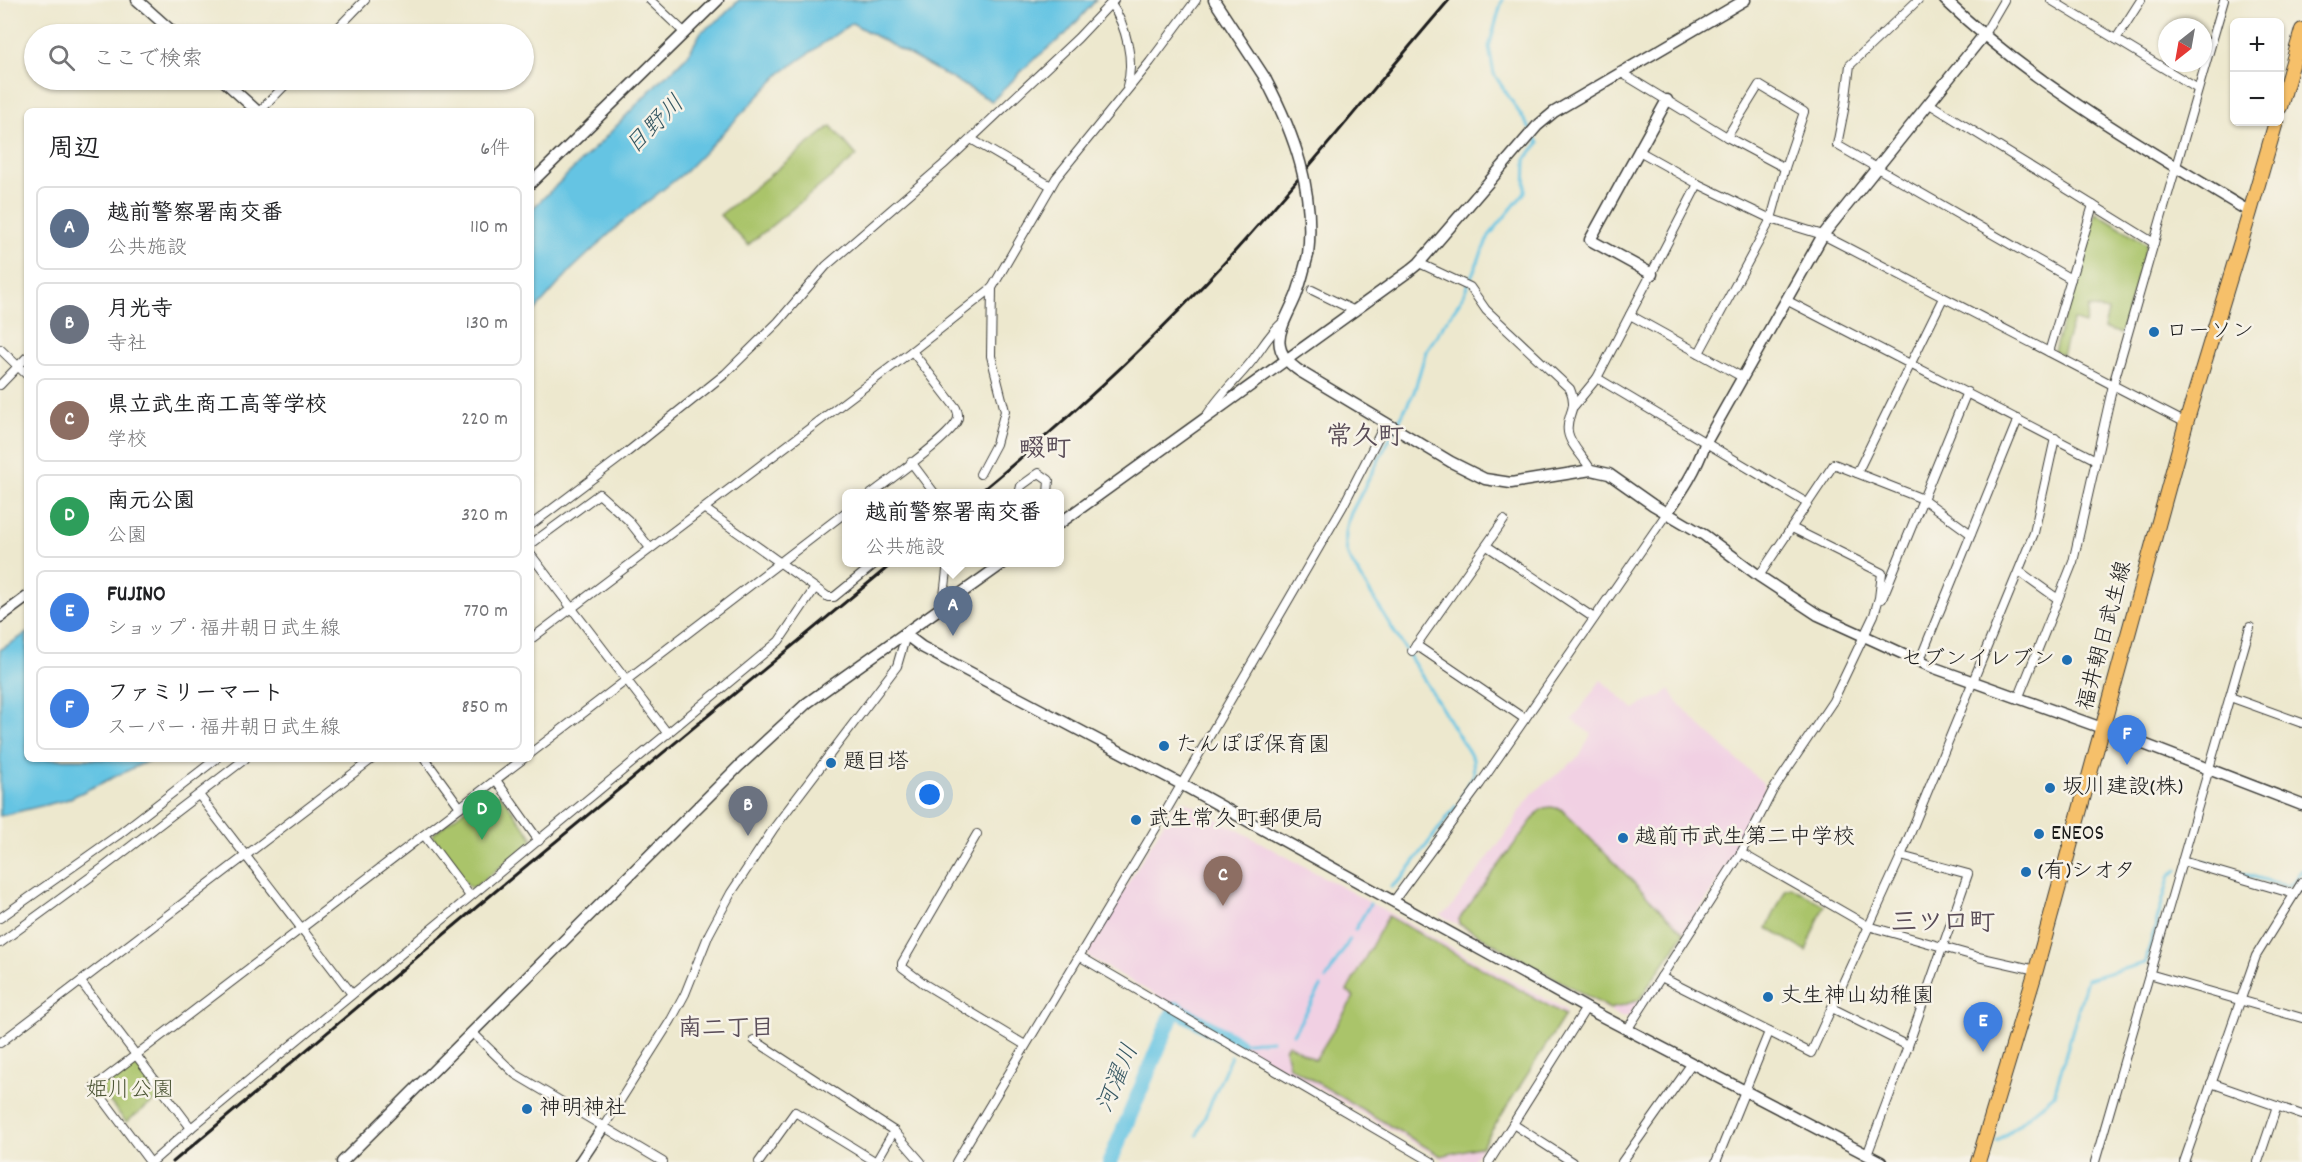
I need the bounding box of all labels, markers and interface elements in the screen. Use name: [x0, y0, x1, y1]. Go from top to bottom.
north arrow: [2158, 18, 2212, 72]
map controls: [2230, 18, 2284, 126]
button: +: [2230, 18, 2284, 72]
search box: [24, 24, 534, 90]
icon: search: [45, 41, 78, 74]
text: ここで検索: [93, 45, 203, 76]
button: −: [2230, 72, 2284, 126]
water label: 日野川: [619, 89, 693, 163]
text: 周辺: [48, 132, 100, 169]
text: 6件: [480, 136, 510, 164]
text: 越前警察署南交番: [107, 199, 283, 230]
text: A: [64, 214, 75, 242]
text: 110 m: [470, 214, 508, 242]
text: 公共施設: [107, 235, 187, 263]
text: 月光寺: [107, 295, 173, 326]
text: B: [65, 310, 74, 338]
text: 130 m: [466, 310, 508, 338]
place label: ローソン: [2166, 317, 2254, 348]
marker: ローソン: [2147, 325, 2161, 339]
text: 寺社: [107, 331, 147, 359]
text: 県立武生商工高等学校: [107, 391, 327, 422]
text: C: [65, 406, 74, 434]
text: 220 m: [461, 406, 508, 434]
district label: 常久町: [1326, 420, 1404, 457]
text: 学校: [107, 427, 147, 455]
district label: 畷町: [1019, 432, 1071, 469]
text: 南元公園: [107, 487, 195, 518]
popup: [842, 489, 1064, 567]
text: 越前警察署南交番: [865, 499, 1041, 530]
text: D: [64, 502, 75, 530]
text: 320 m: [461, 502, 508, 530]
text: 公園: [107, 523, 147, 551]
text: 公共施設: [865, 535, 945, 563]
street label: 福井朝日武生線: [2071, 558, 2141, 714]
text: FUJINO: [107, 580, 166, 611]
pin: A: [934, 586, 972, 636]
text: E: [65, 598, 74, 626]
text: 770 m: [463, 598, 508, 626]
text: ショップ · 福井朝日武生線: [107, 616, 340, 644]
place label: セブンイレブン: [1901, 645, 2055, 676]
marker: セブンイレブン: [2060, 653, 2074, 667]
text: ファミリーマート: [107, 679, 284, 710]
text: F: [65, 694, 74, 722]
text: 850 m: [462, 694, 508, 722]
text: スーパー · 福井朝日武生線: [107, 715, 340, 743]
pin: F: [2108, 716, 2146, 765]
place label: たんぽぽ保育園: [1176, 731, 1330, 762]
marker: たんぽぽ保育園: [1157, 739, 1171, 753]
place label: 題目塔: [843, 748, 909, 779]
marker: 題目塔: [824, 756, 838, 770]
place label: 坂川建設(株): [2062, 773, 2183, 804]
your location: [915, 780, 944, 809]
marker: 坂川建設(株): [2043, 781, 2057, 795]
pin: B: [728, 786, 768, 836]
pin: D: [462, 790, 502, 840]
place label: 武生常久町郵便局: [1148, 805, 1324, 836]
marker: 武生常久町郵便局: [1129, 813, 1143, 827]
place label: ENEOS: [2051, 819, 2104, 850]
place label: 越前市武生第二中学校: [1635, 823, 1855, 854]
marker: ENEOS: [2032, 827, 2046, 841]
marker: 越前市武生第二中学校: [1616, 831, 1630, 845]
pin: C: [1204, 856, 1242, 906]
place label: (有)シオタ: [2038, 857, 2136, 888]
marker: (有)シオタ: [2019, 865, 2033, 879]
district label: 三ツ口町: [1891, 906, 1995, 943]
place label: 丈生神山幼稚園: [1780, 982, 1934, 1013]
marker: 丈生神山幼稚園: [1761, 990, 1775, 1004]
pin: E: [1964, 1002, 2002, 1052]
district label: 南二丁目: [678, 1013, 774, 1047]
water label: 河濯川: [1089, 1039, 1149, 1119]
park label: 姫川公園: [86, 1076, 174, 1107]
place label: 神明神社: [539, 1094, 627, 1125]
marker: 神明神社: [520, 1102, 534, 1116]

